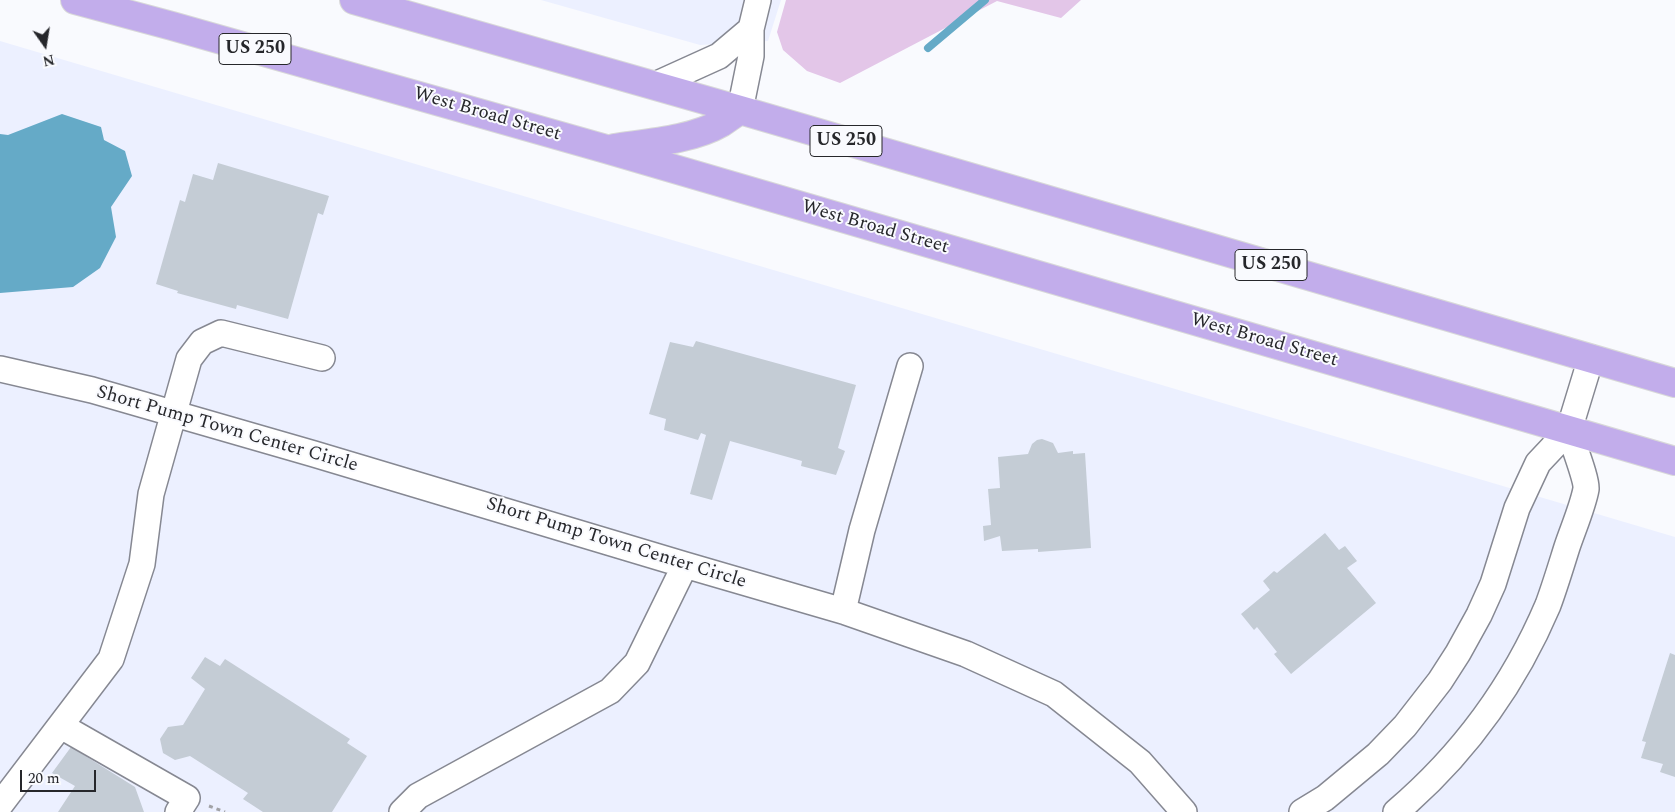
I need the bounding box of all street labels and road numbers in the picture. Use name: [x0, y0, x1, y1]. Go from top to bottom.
road number: US 250: [219, 34, 291, 64]
street label: West Broad Street: [411, 83, 563, 147]
road number: US 250: [810, 125, 882, 156]
street label: West Broad Street: [799, 196, 951, 260]
road number: US 250: [1235, 250, 1307, 280]
street label: West Broad Street: [1188, 309, 1340, 373]
street label: Short Pump Town Center Circle: [94, 382, 360, 478]
street label: Short Pump Town Center Circle: [483, 494, 749, 594]

